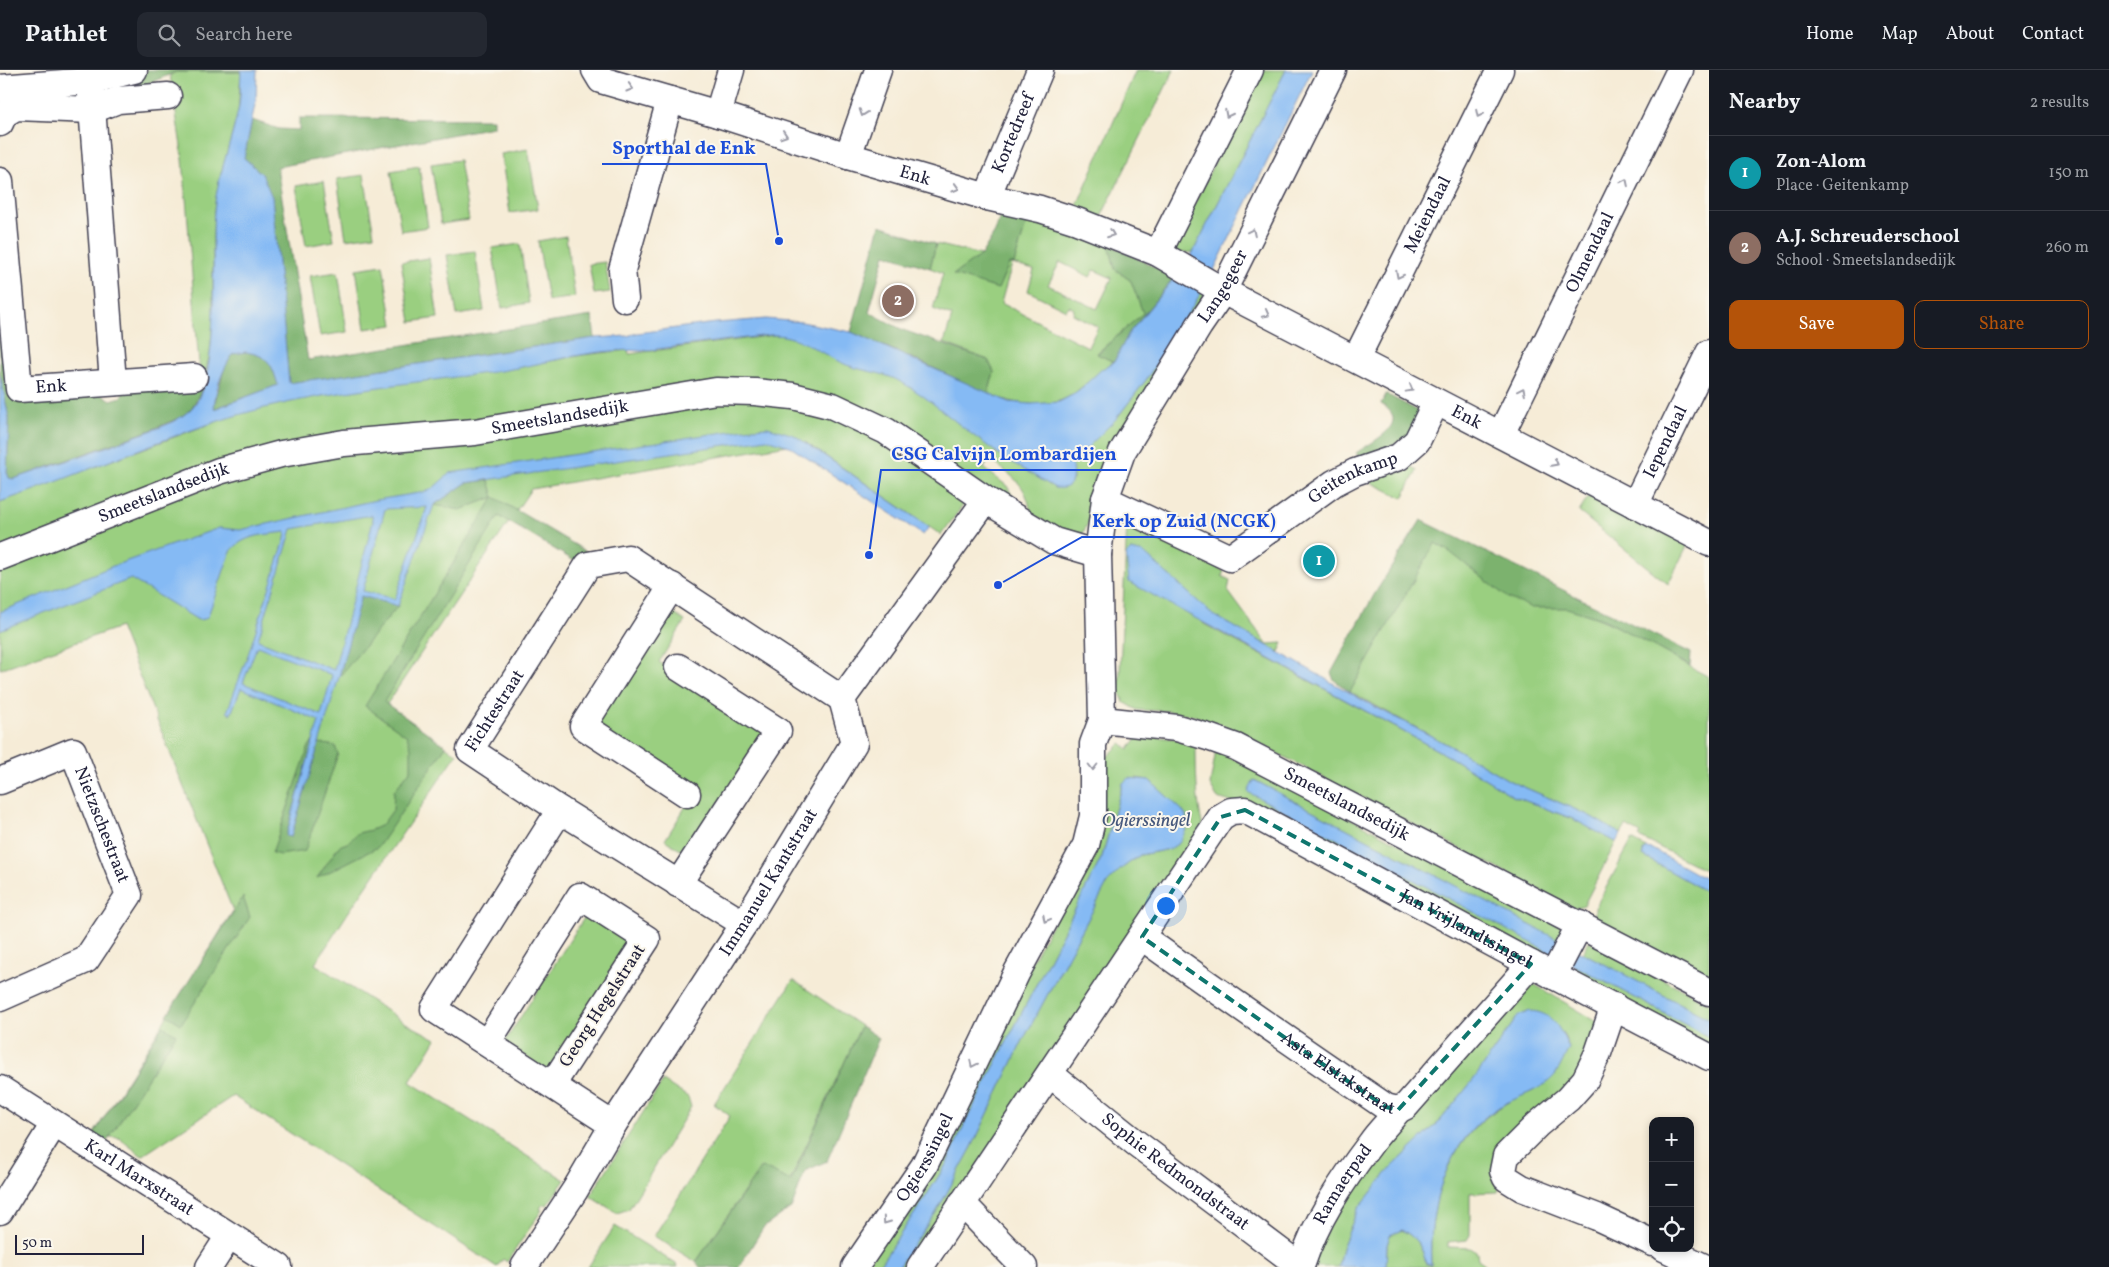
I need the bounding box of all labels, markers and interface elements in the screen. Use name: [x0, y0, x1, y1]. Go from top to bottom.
search box: [137, 12, 487, 57]
text: Pathlet: [25, 18, 107, 52]
icon: search: [155, 21, 183, 49]
text: Search here: [195, 22, 293, 48]
text: Home: [1806, 22, 1854, 47]
text: Map: [1882, 22, 1918, 47]
text: About: [1946, 22, 1994, 47]
text: Contact: [2022, 22, 2084, 47]
one-way arrow: [626, 83, 634, 93]
street label: Kortedreef: [986, 88, 1042, 177]
text: Nearby: [1729, 88, 1800, 117]
text: 2 results: [2030, 92, 2089, 114]
one-way arrow: [859, 108, 869, 117]
one-way arrow: [1224, 108, 1234, 117]
one-way arrow: [1475, 109, 1485, 118]
one-way arrow: [779, 129, 787, 139]
callout: Sporthal de Enk: [602, 130, 766, 164]
text: Sporthal de Enk: [612, 136, 756, 162]
text: Zon-Alom: [1776, 149, 1866, 175]
street label: Enk: [896, 159, 934, 192]
text: 1: [1742, 162, 1748, 184]
text: 150 m: [2048, 162, 2089, 184]
street label: Meiendaal: [1398, 172, 1458, 258]
text: Place · Geitenkamp: [1776, 175, 1909, 197]
one-way arrow: [1619, 178, 1629, 187]
one-way arrow: [951, 183, 959, 193]
street label: Olmendaal: [1560, 208, 1621, 297]
text: A.J. Schreuderschool: [1776, 224, 1960, 250]
one-way arrow: [1106, 228, 1115, 239]
one-way arrow: [1246, 228, 1257, 237]
text: 2: [1741, 237, 1749, 259]
text: 260 m: [2045, 237, 2089, 259]
street label: Langegeer: [1192, 245, 1254, 328]
text: School · Smeetslandsedijk: [1776, 250, 1956, 272]
one-way arrow: [1395, 270, 1405, 279]
pin: 2: [882, 282, 914, 320]
button: Save: [1729, 300, 1904, 349]
button: Share: [1914, 300, 2089, 349]
one-way arrow: [1261, 308, 1270, 318]
street label: Enk: [35, 373, 68, 400]
one-way arrow: [1405, 383, 1414, 393]
one-way arrow: [1516, 387, 1526, 396]
street label: Smeetslandsedijk: [489, 394, 631, 442]
street label: Enk: [1447, 399, 1486, 436]
street label: Iependaal: [1637, 402, 1694, 483]
callout: CSG Calvijn Lombardijen: [881, 436, 1127, 470]
text: CSG Calvijn Lombardijen: [891, 442, 1117, 468]
street label: Geitenkamp: [1303, 446, 1401, 510]
street label: Smeetslandsedijk: [95, 456, 232, 530]
one-way arrow: [1550, 457, 1559, 467]
callout: Kerk op Zuid (NCGK): [1082, 503, 1286, 537]
text: Kerk op Zuid (NCGK): [1092, 509, 1276, 535]
pin: 1: [1303, 542, 1335, 580]
street label: Fichtestraat: [459, 665, 531, 757]
street label: Smeetslandsedijk: [1279, 761, 1414, 847]
street label: Nietzschestraat: [68, 763, 136, 886]
one-way arrow: [1088, 764, 1098, 772]
street label: Immanuel Kantstraat: [714, 804, 824, 961]
water label: Ogierssingel: [1101, 808, 1191, 834]
street label: Jan Vrijlandtsingel: [1396, 883, 1536, 975]
your location: [1153, 893, 1179, 919]
one-way arrow: [1042, 914, 1052, 923]
street label: Georg Hegelstraat: [554, 940, 652, 1072]
street label: Asta Elstakstraat: [1275, 1026, 1397, 1121]
one-way arrow: [969, 1059, 979, 1068]
street label: Sophie Redmondstraat: [1096, 1107, 1255, 1237]
street label: Ogierssingel: [890, 1109, 960, 1207]
map controls: [1649, 1117, 1694, 1252]
button: +: [1649, 1117, 1694, 1162]
street label: Karl Marxstraat: [79, 1133, 199, 1222]
street label: Ramaerpad: [1308, 1139, 1378, 1229]
button: −: [1649, 1162, 1694, 1207]
button: locate: [1649, 1207, 1694, 1252]
one-way arrow: [883, 1215, 892, 1225]
scale bar: [15, 1232, 144, 1255]
text: 50 m: [22, 1234, 52, 1253]

